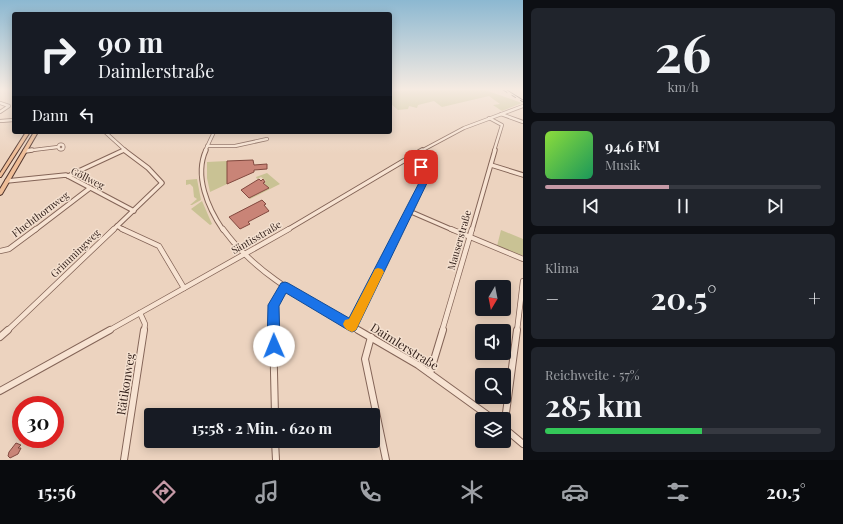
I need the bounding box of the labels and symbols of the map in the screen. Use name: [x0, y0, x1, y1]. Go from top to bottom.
pin: [404, 150, 438, 184]
street label: Göllweg: [69, 164, 108, 193]
street label: Fluchthornweg: [9, 187, 72, 240]
street label: Mauserstraße: [444, 208, 474, 272]
street label: Säntisstraße: [228, 217, 284, 257]
street label: Grimmingweg: [47, 225, 103, 280]
north arrow: [475, 280, 511, 316]
street label: Daimlerstraße: [368, 319, 442, 373]
position arrow: [253, 325, 295, 367]
street label: Rätikonweg: [112, 351, 138, 416]
speed limit sign: 30: [12, 396, 64, 448]

